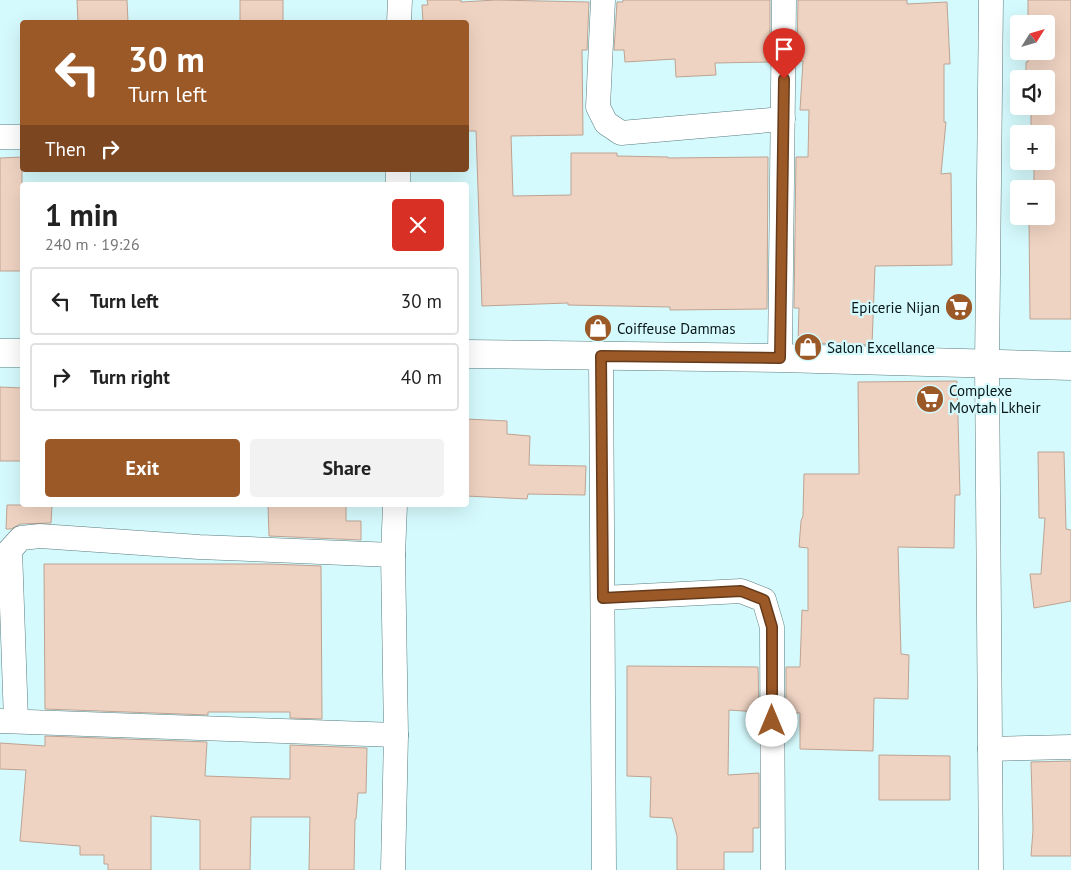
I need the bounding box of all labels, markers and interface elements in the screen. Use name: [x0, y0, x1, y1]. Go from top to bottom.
north arrow: [1010, 15, 1055, 60]
map controls: [1010, 15, 1055, 225]
pin: [763, 28, 805, 79]
icon: arrive: [770, 35, 798, 63]
text: 30 m: [128, 36, 205, 82]
icon: left: [45, 40, 110, 105]
button: sound: [1010, 70, 1055, 115]
text: Turn left: [128, 80, 207, 108]
button: +: [1010, 125, 1055, 170]
icon: right: [96, 135, 124, 163]
text: Then: [45, 137, 86, 161]
button: −: [1010, 180, 1055, 225]
text: 1 min: [45, 195, 118, 234]
button: close: [392, 199, 444, 251]
text: 240 m · 19:26: [45, 234, 140, 254]
icon: left: [47, 287, 75, 315]
text: Turn left: [90, 289, 159, 313]
text: 30 m: [401, 289, 442, 313]
supermarket icon: Epicerie Nijan: [944, 292, 974, 322]
place label: Epicerie Nijan: [851, 298, 940, 317]
shop icon: Coiffeuse Dammas: [583, 313, 613, 343]
place label: Coiffeuse Dammas: [617, 319, 736, 338]
shop icon: Salon Excellance: [793, 332, 823, 362]
place label: Salon Excellance: [827, 338, 935, 357]
icon: right: [47, 363, 75, 391]
text: Turn right: [90, 365, 170, 389]
text: 40 m: [401, 365, 442, 389]
place label: Complexe Movtah Lkheir: [949, 381, 1041, 417]
supermarket icon: Complexe Movtah Lkheir: [915, 384, 945, 414]
button: Exit: [45, 439, 240, 497]
button: Share: [250, 439, 444, 497]
position arrow: [745, 694, 797, 746]

